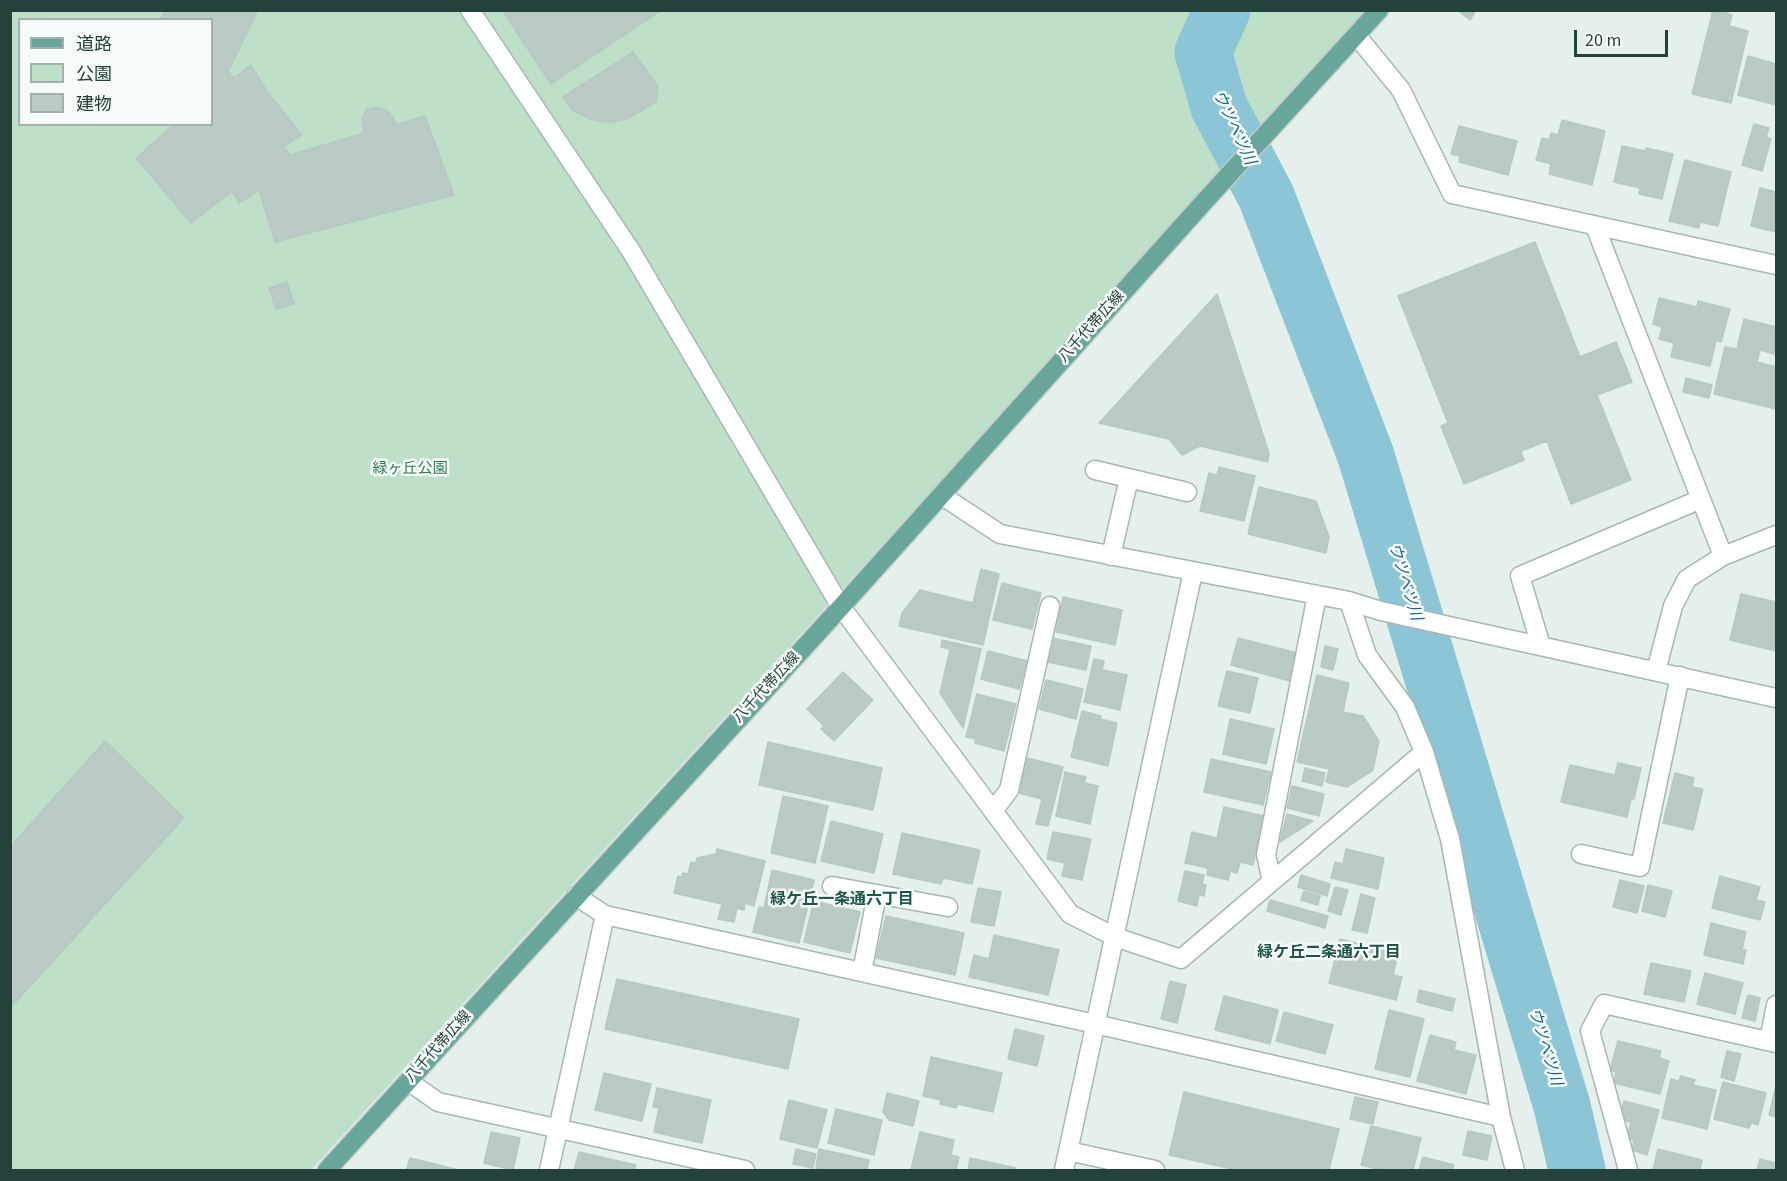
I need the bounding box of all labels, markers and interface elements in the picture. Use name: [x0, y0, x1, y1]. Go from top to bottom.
legend: [18, 18, 213, 126]
scale bar: [1577, 18, 1672, 56]
text: 20 m: [1585, 28, 1621, 53]
text: 道路: [76, 32, 112, 57]
text: 公園: [76, 62, 112, 87]
water label: ウツベツ川: [1207, 88, 1259, 168]
text: 建物: [76, 92, 112, 117]
street label: 八千代帯広線: [1055, 288, 1129, 366]
park label: 緑ヶ丘公園: [373, 461, 447, 479]
water label: ウツベツ川: [1383, 541, 1425, 623]
street label: 八千代帯広線: [730, 649, 804, 727]
district label: 緑ケ丘一条通六丁目: [770, 890, 914, 910]
district label: 緑ケ丘二条通六丁目: [1257, 943, 1401, 963]
water label: ウツベツ川: [1523, 1006, 1565, 1088]
street label: 八千代帯広線: [402, 1008, 476, 1086]

